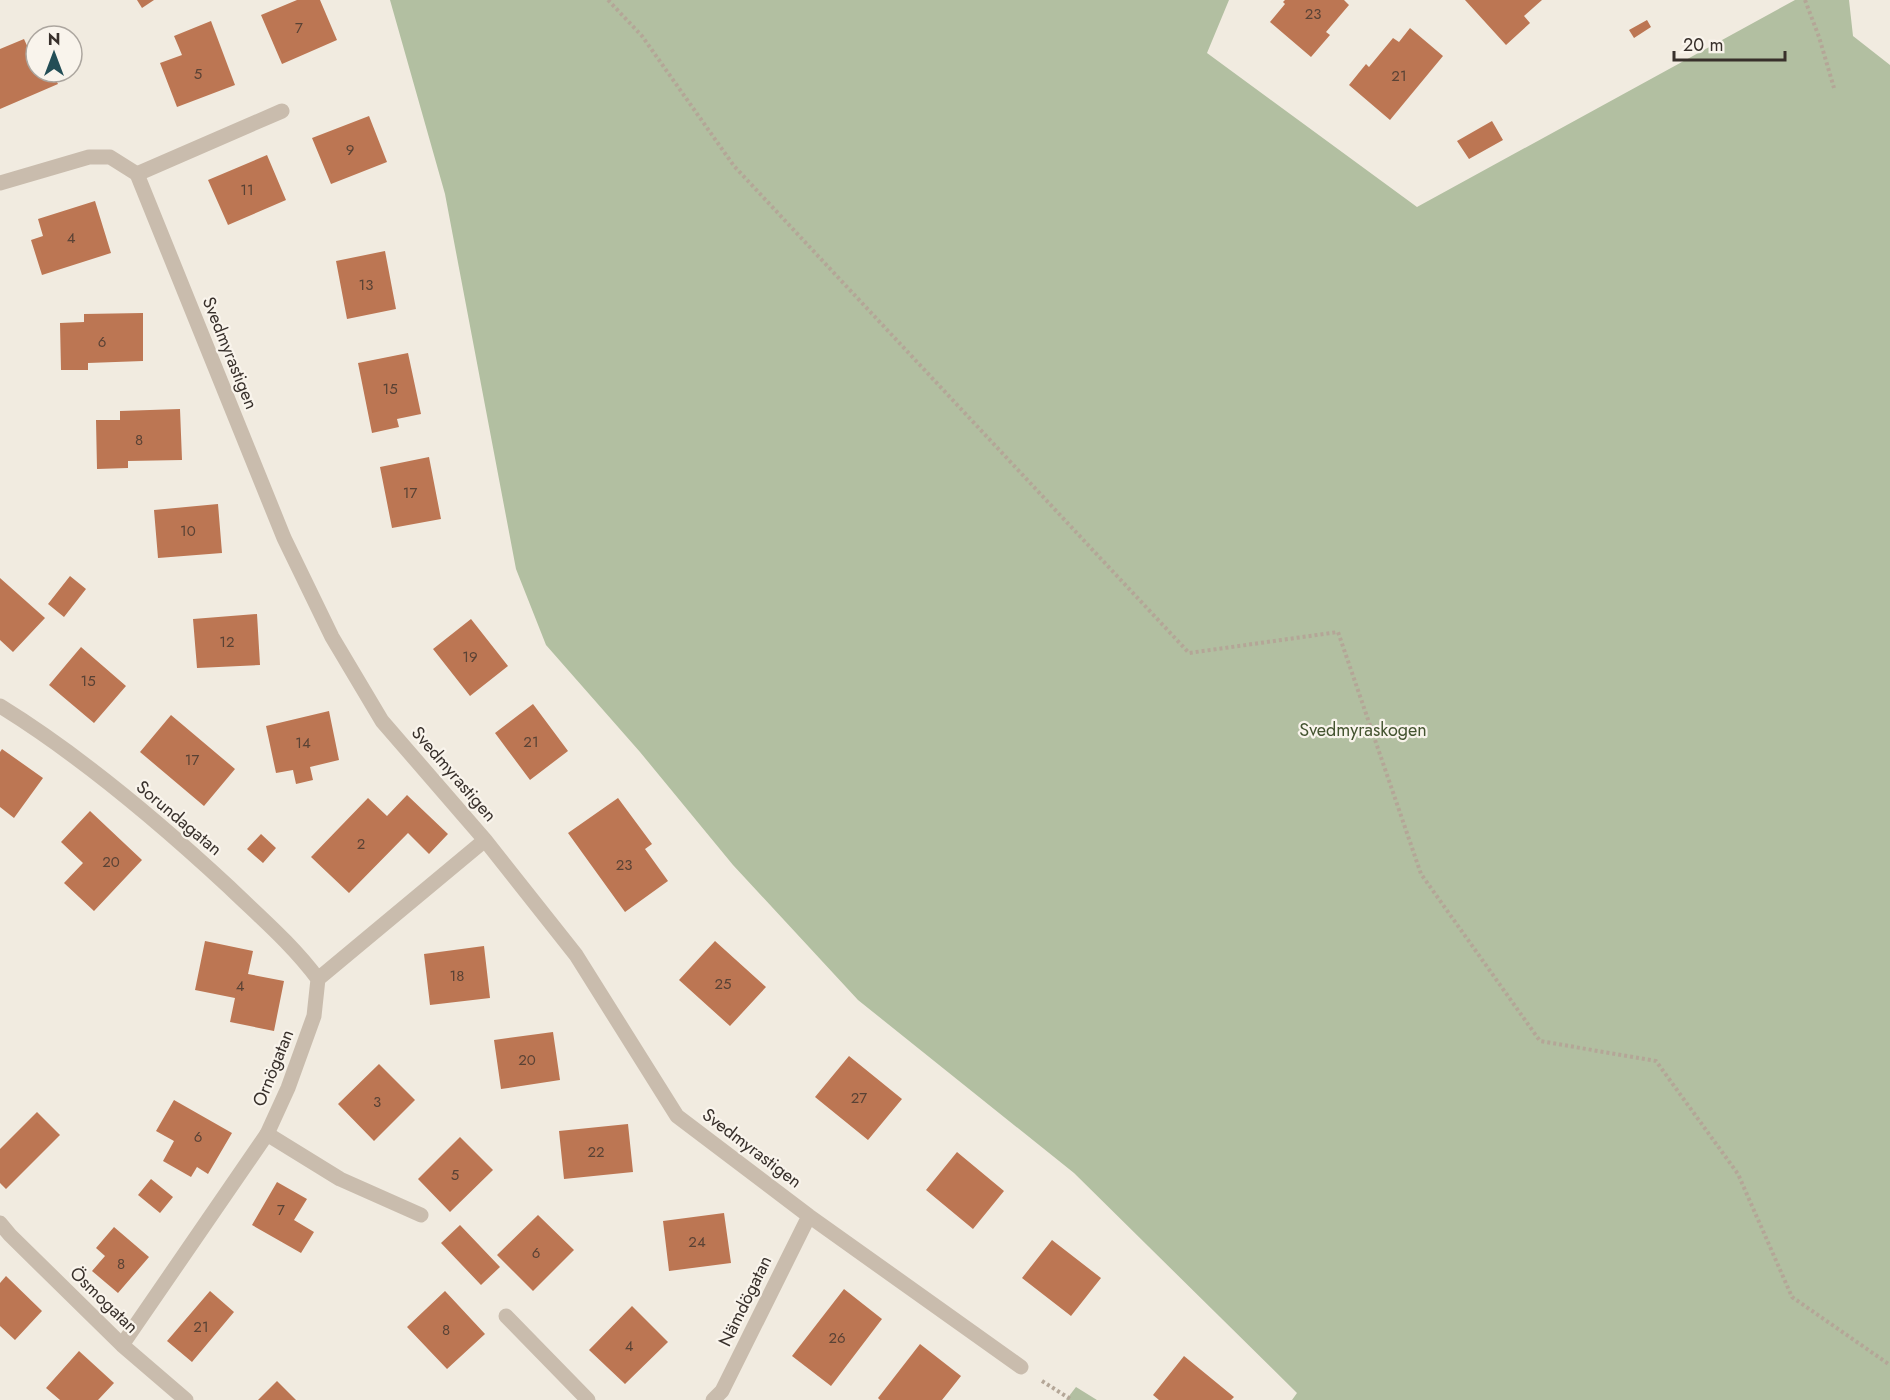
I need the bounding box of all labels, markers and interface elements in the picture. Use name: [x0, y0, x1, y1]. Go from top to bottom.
house number: 23: [1305, 3, 1321, 25]
house number: 7: [295, 17, 303, 39]
north arrow: [24, 24, 84, 84]
scale bar: [1674, 24, 1785, 62]
text: N: [48, 28, 60, 51]
text: 20 m: [1683, 32, 1723, 58]
house number: 5: [194, 63, 202, 85]
house number: 21: [1391, 65, 1407, 87]
house number: 9: [346, 139, 354, 161]
house number: 11: [240, 179, 254, 201]
house number: 4: [67, 227, 76, 249]
house number: 13: [359, 274, 373, 296]
street label: Svedmyrastigen: [196, 293, 264, 413]
house number: 6: [98, 331, 106, 353]
house number: 15: [382, 378, 398, 400]
house number: 8: [135, 429, 143, 451]
house number: 17: [403, 482, 417, 504]
house number: 10: [180, 520, 196, 542]
house number: 12: [219, 631, 235, 653]
house number: 19: [462, 646, 478, 668]
house number: 15: [80, 670, 96, 692]
park label: Svedmyraskogen: [1299, 717, 1427, 743]
street label: Svedmyrastigen: [405, 721, 503, 827]
house number: 21: [523, 731, 539, 753]
house number: 14: [295, 732, 311, 754]
house number: 17: [185, 749, 199, 771]
street label: Sorundagatan: [130, 774, 228, 862]
house number: 2: [357, 833, 365, 855]
house number: 20: [102, 851, 120, 873]
house number: 23: [616, 854, 632, 876]
house number: 18: [450, 965, 464, 987]
house number: 25: [715, 973, 732, 995]
house number: 4: [236, 975, 245, 997]
street label: Ornögatan: [246, 1026, 300, 1110]
house number: 20: [518, 1049, 536, 1071]
house number: 27: [851, 1087, 867, 1109]
house number: 3: [373, 1091, 381, 1113]
street label: Svedmyrastigen: [697, 1102, 807, 1194]
house number: 6: [194, 1126, 202, 1148]
house number: 22: [587, 1141, 605, 1163]
house number: 5: [451, 1164, 459, 1186]
house number: 7: [277, 1199, 285, 1221]
house number: 24: [688, 1231, 706, 1253]
house number: 6: [532, 1242, 540, 1264]
street label: Nämdögatan: [712, 1251, 778, 1351]
house number: 8: [117, 1253, 125, 1275]
street label: Ösmogatan: [64, 1261, 144, 1339]
house number: 21: [193, 1316, 209, 1338]
house number: 8: [442, 1319, 450, 1341]
house number: 26: [828, 1327, 846, 1349]
house number: 4: [625, 1335, 634, 1357]

